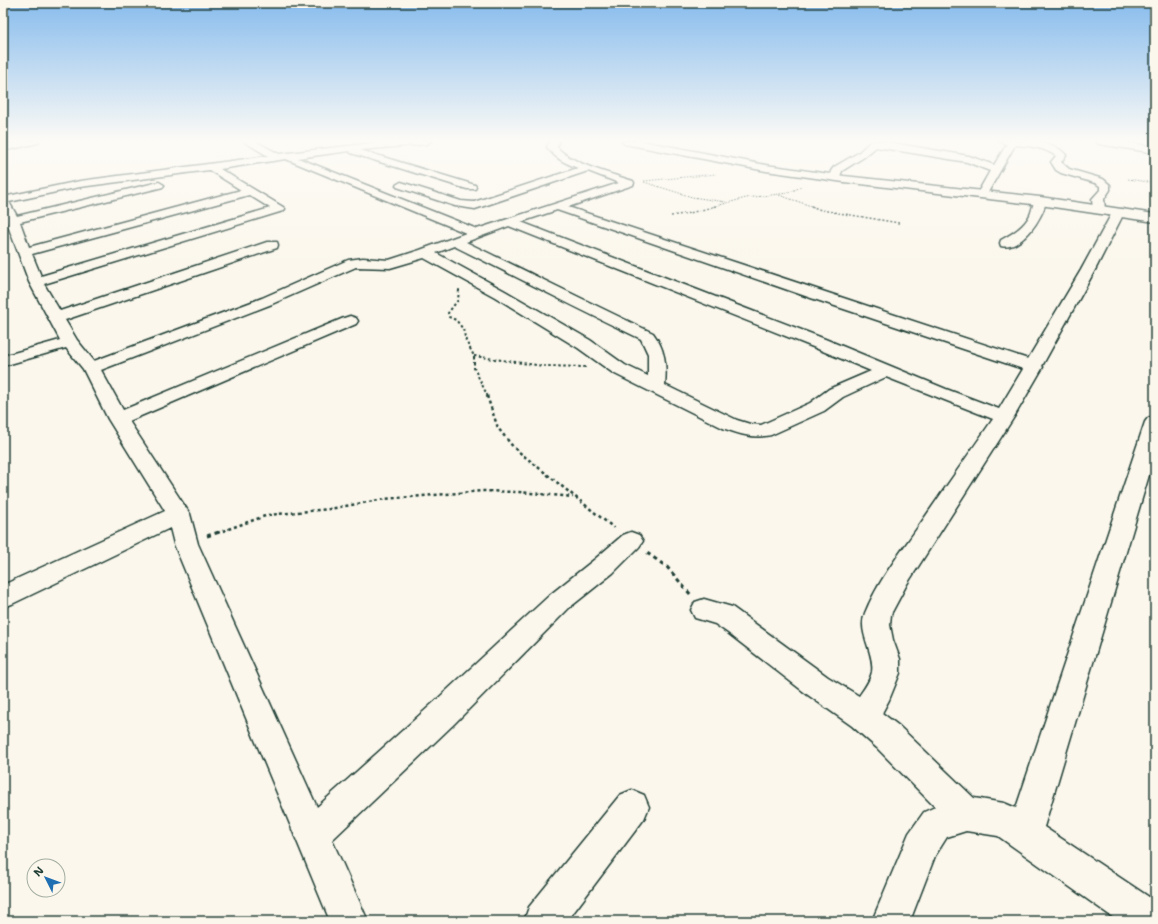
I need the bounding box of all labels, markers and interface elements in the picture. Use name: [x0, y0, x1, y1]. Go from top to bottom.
north arrow: [26, 858, 66, 898]
text: N: [30, 863, 48, 880]

